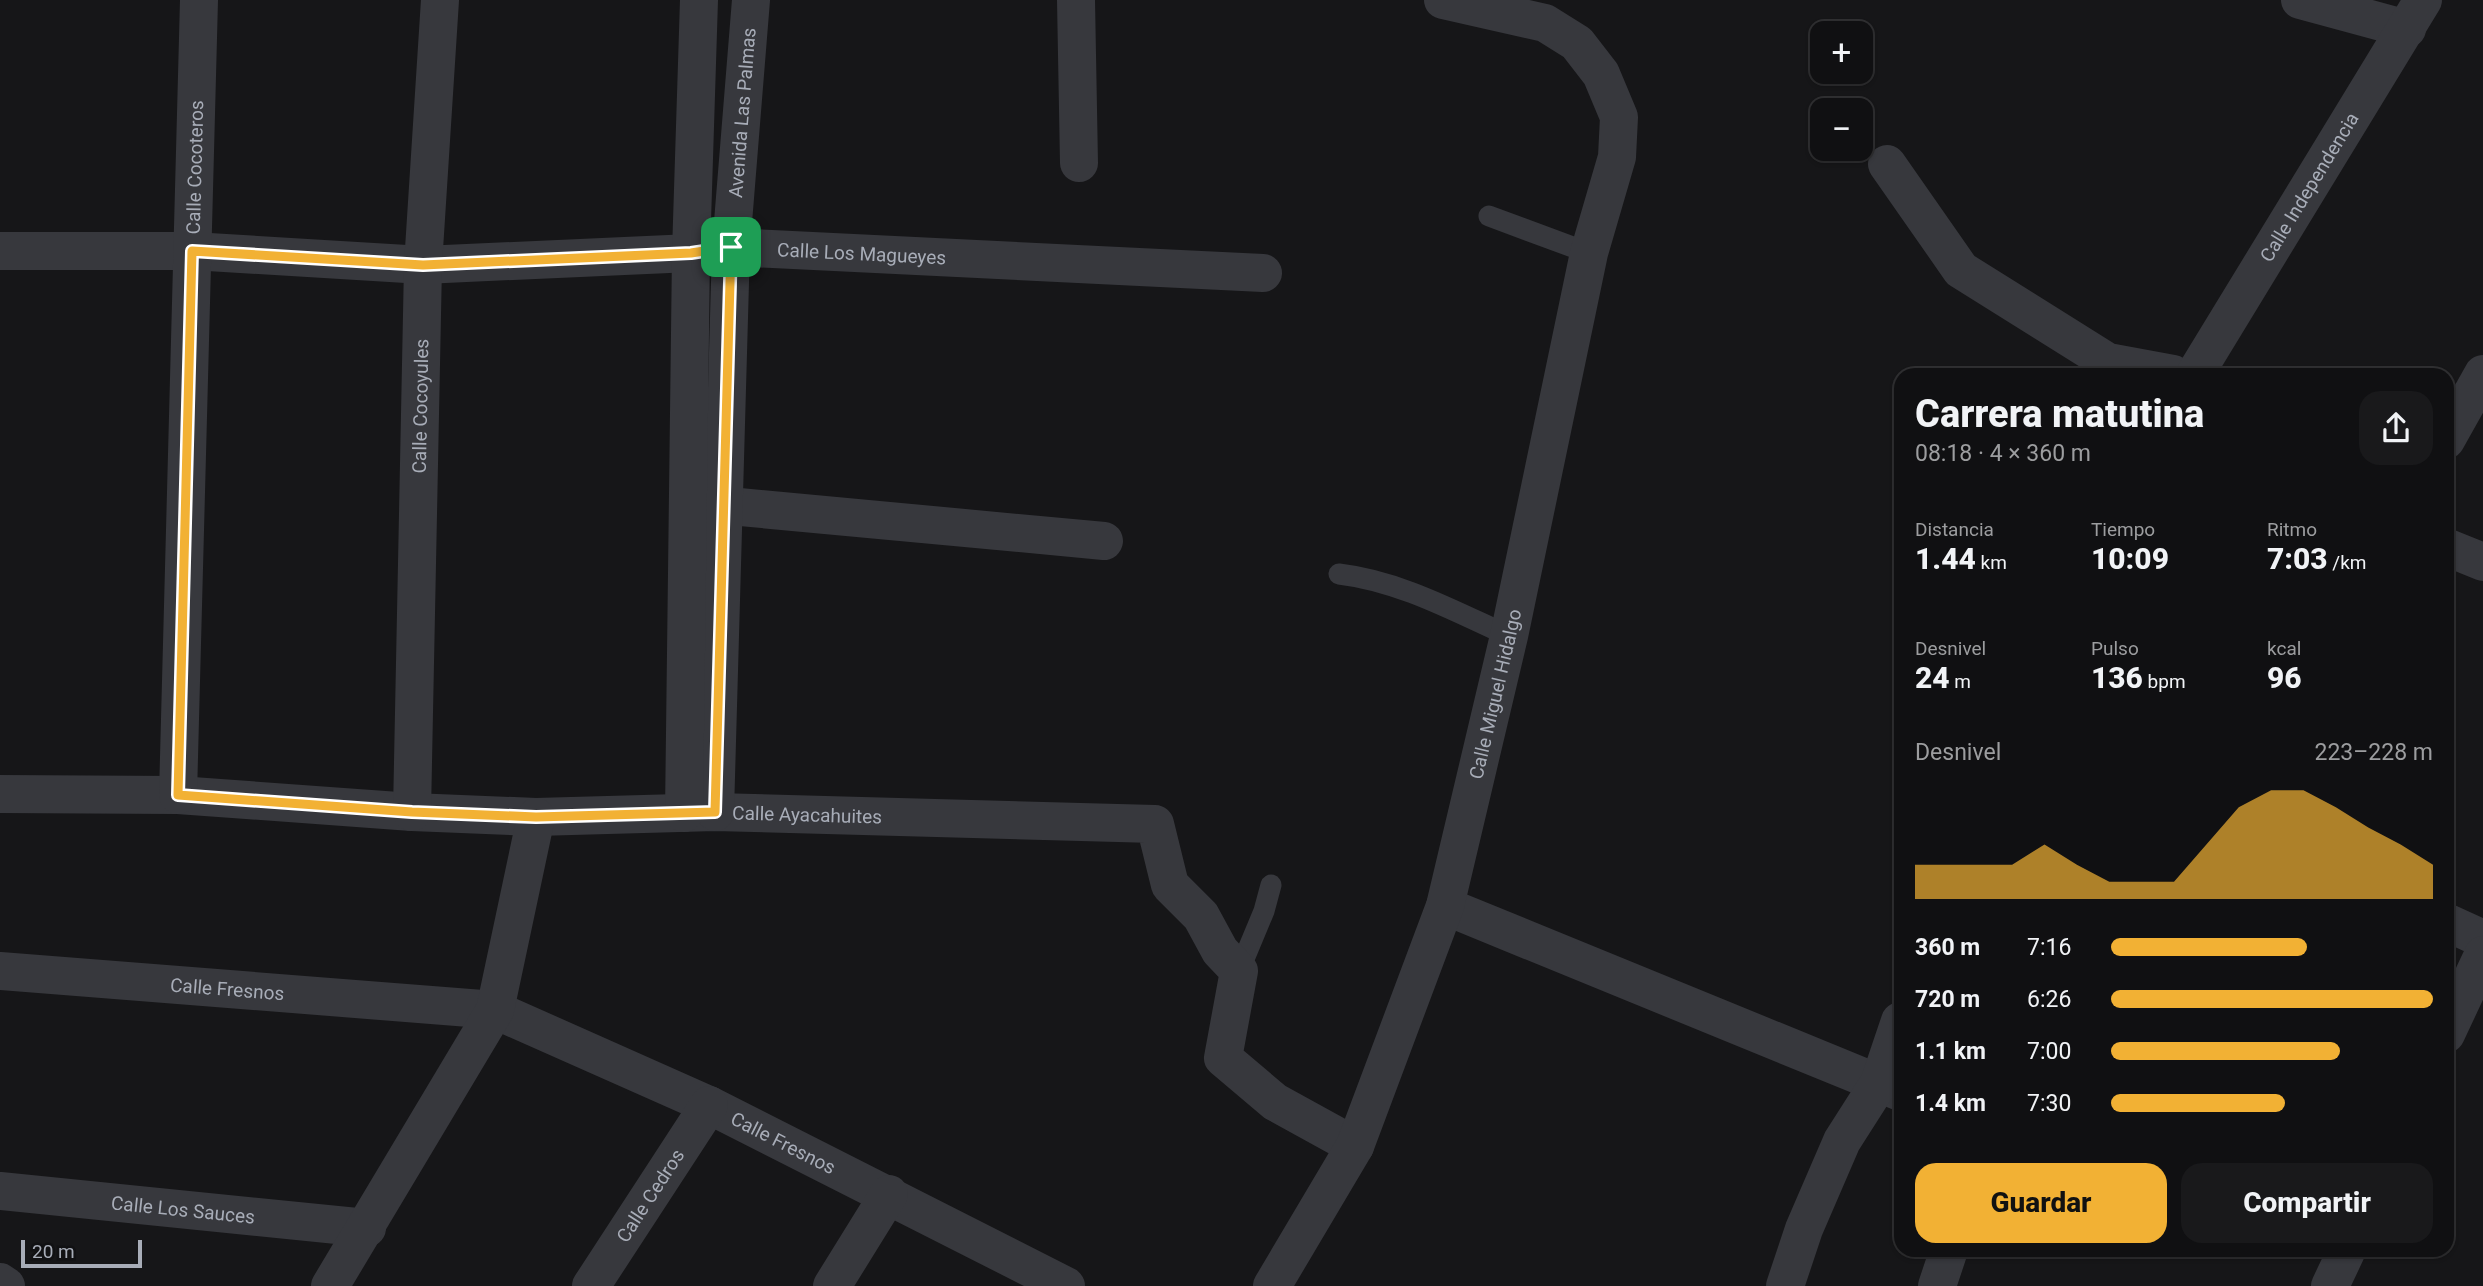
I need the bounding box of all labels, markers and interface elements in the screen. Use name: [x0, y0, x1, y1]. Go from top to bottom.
map controls: [1810, 21, 1873, 161]
button: +: [1810, 21, 1873, 84]
street label: Avenida Las Palmas: [724, 27, 760, 199]
button: −: [1810, 98, 1873, 161]
street label: Calle Cocoteros: [181, 100, 208, 234]
street label: Calle Independencia: [2255, 108, 2363, 266]
pin: [701, 217, 761, 277]
icon: arrive: [712, 228, 750, 266]
street label: Calle Los Magueyes: [777, 238, 947, 269]
street label: Calle Cocoyules: [407, 339, 433, 474]
button: share: [2359, 391, 2433, 465]
text: Carrera matutina: [1915, 392, 2204, 436]
text: 08:18 · 4 × 360 m: [1915, 440, 2091, 467]
text: Distancia: [1915, 518, 1994, 541]
text: Tiempo: [2091, 518, 2155, 541]
text: Ritmo: [2267, 518, 2317, 541]
text: 1.44: [1915, 541, 1976, 576]
text: 10:09: [2091, 541, 2169, 576]
text: 7:03: [2267, 541, 2328, 576]
text: km: [1976, 551, 2007, 574]
text: /km: [2328, 551, 2367, 574]
street label: Calle Miguel Hidalgo: [1464, 607, 1526, 781]
text: Desnivel: [1915, 637, 1986, 660]
text: Pulso: [2091, 637, 2139, 660]
text: kcal: [2267, 637, 2301, 660]
text: 24: [1915, 660, 1950, 695]
text: 136: [2091, 660, 2143, 695]
text: 96: [2267, 660, 2302, 695]
text: m: [1950, 670, 1971, 693]
text: bpm: [2143, 670, 2186, 693]
text: Desnivel: [1915, 739, 2001, 766]
text: 223–228 m: [2314, 739, 2433, 766]
street label: Calle Ayacahuites: [732, 801, 882, 828]
text: 360 m: [1915, 934, 1980, 961]
text: 7:16: [2027, 934, 2071, 961]
street label: Calle Fresnos: [169, 973, 285, 1005]
text: 720 m: [1915, 986, 1980, 1013]
text: 6:26: [2027, 986, 2071, 1013]
text: 1.1 km: [1915, 1038, 1986, 1065]
text: 7:00: [2027, 1038, 2071, 1065]
text: 1.4 km: [1915, 1090, 1986, 1117]
text: 7:30: [2027, 1090, 2071, 1117]
street label: Calle Fresnos: [727, 1107, 840, 1179]
street label: Calle Cedros: [611, 1144, 689, 1247]
button: Guardar: [1915, 1163, 2167, 1243]
button: Compartir: [2181, 1163, 2433, 1243]
street label: Calle Los Sauces: [110, 1191, 256, 1228]
scale bar: [21, 1237, 142, 1269]
text: 20 m: [32, 1240, 75, 1263]

